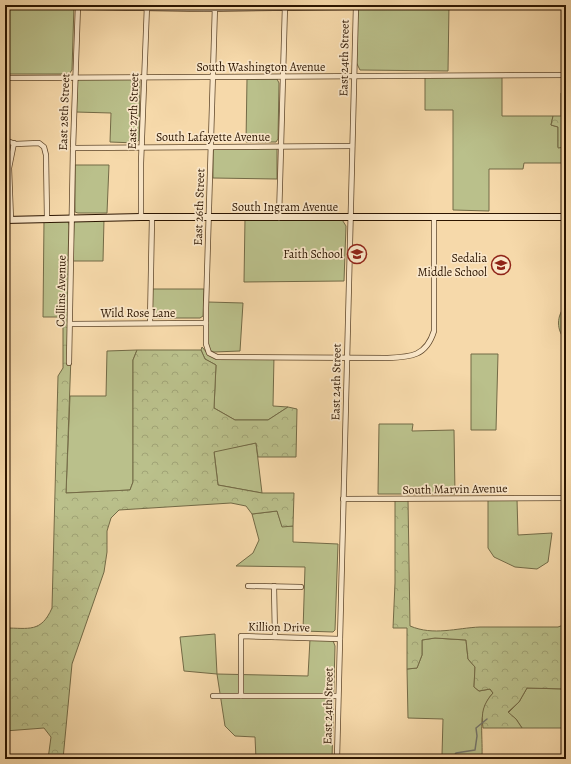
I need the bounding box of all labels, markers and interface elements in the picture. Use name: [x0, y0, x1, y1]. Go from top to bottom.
street label: East 24th Street: [335, 19, 353, 97]
street label: South Washington Avenue: [197, 59, 325, 75]
street label: East 27th Street: [124, 72, 142, 150]
street label: East 28th Street: [55, 73, 73, 151]
street label: South Lafayette Avenue: [156, 129, 270, 145]
street label: East 26th Street: [190, 168, 208, 246]
street label: South Ingram Avenue: [232, 199, 338, 215]
school or university icon: Faith School: [346, 243, 368, 265]
place label: Faith School: [283, 246, 343, 262]
place label: Sedalia Middle School: [418, 250, 487, 280]
school or university icon: Sedalia Middle School: [490, 254, 512, 276]
street label: Collins Avenue: [52, 255, 70, 327]
street label: Wild Rose Lane: [100, 305, 176, 321]
street label: East 24th Street: [327, 343, 345, 421]
street label: South Marvin Avenue: [402, 480, 508, 498]
street label: Killion Drive: [248, 618, 310, 636]
street label: East 24th Street: [319, 667, 337, 745]

